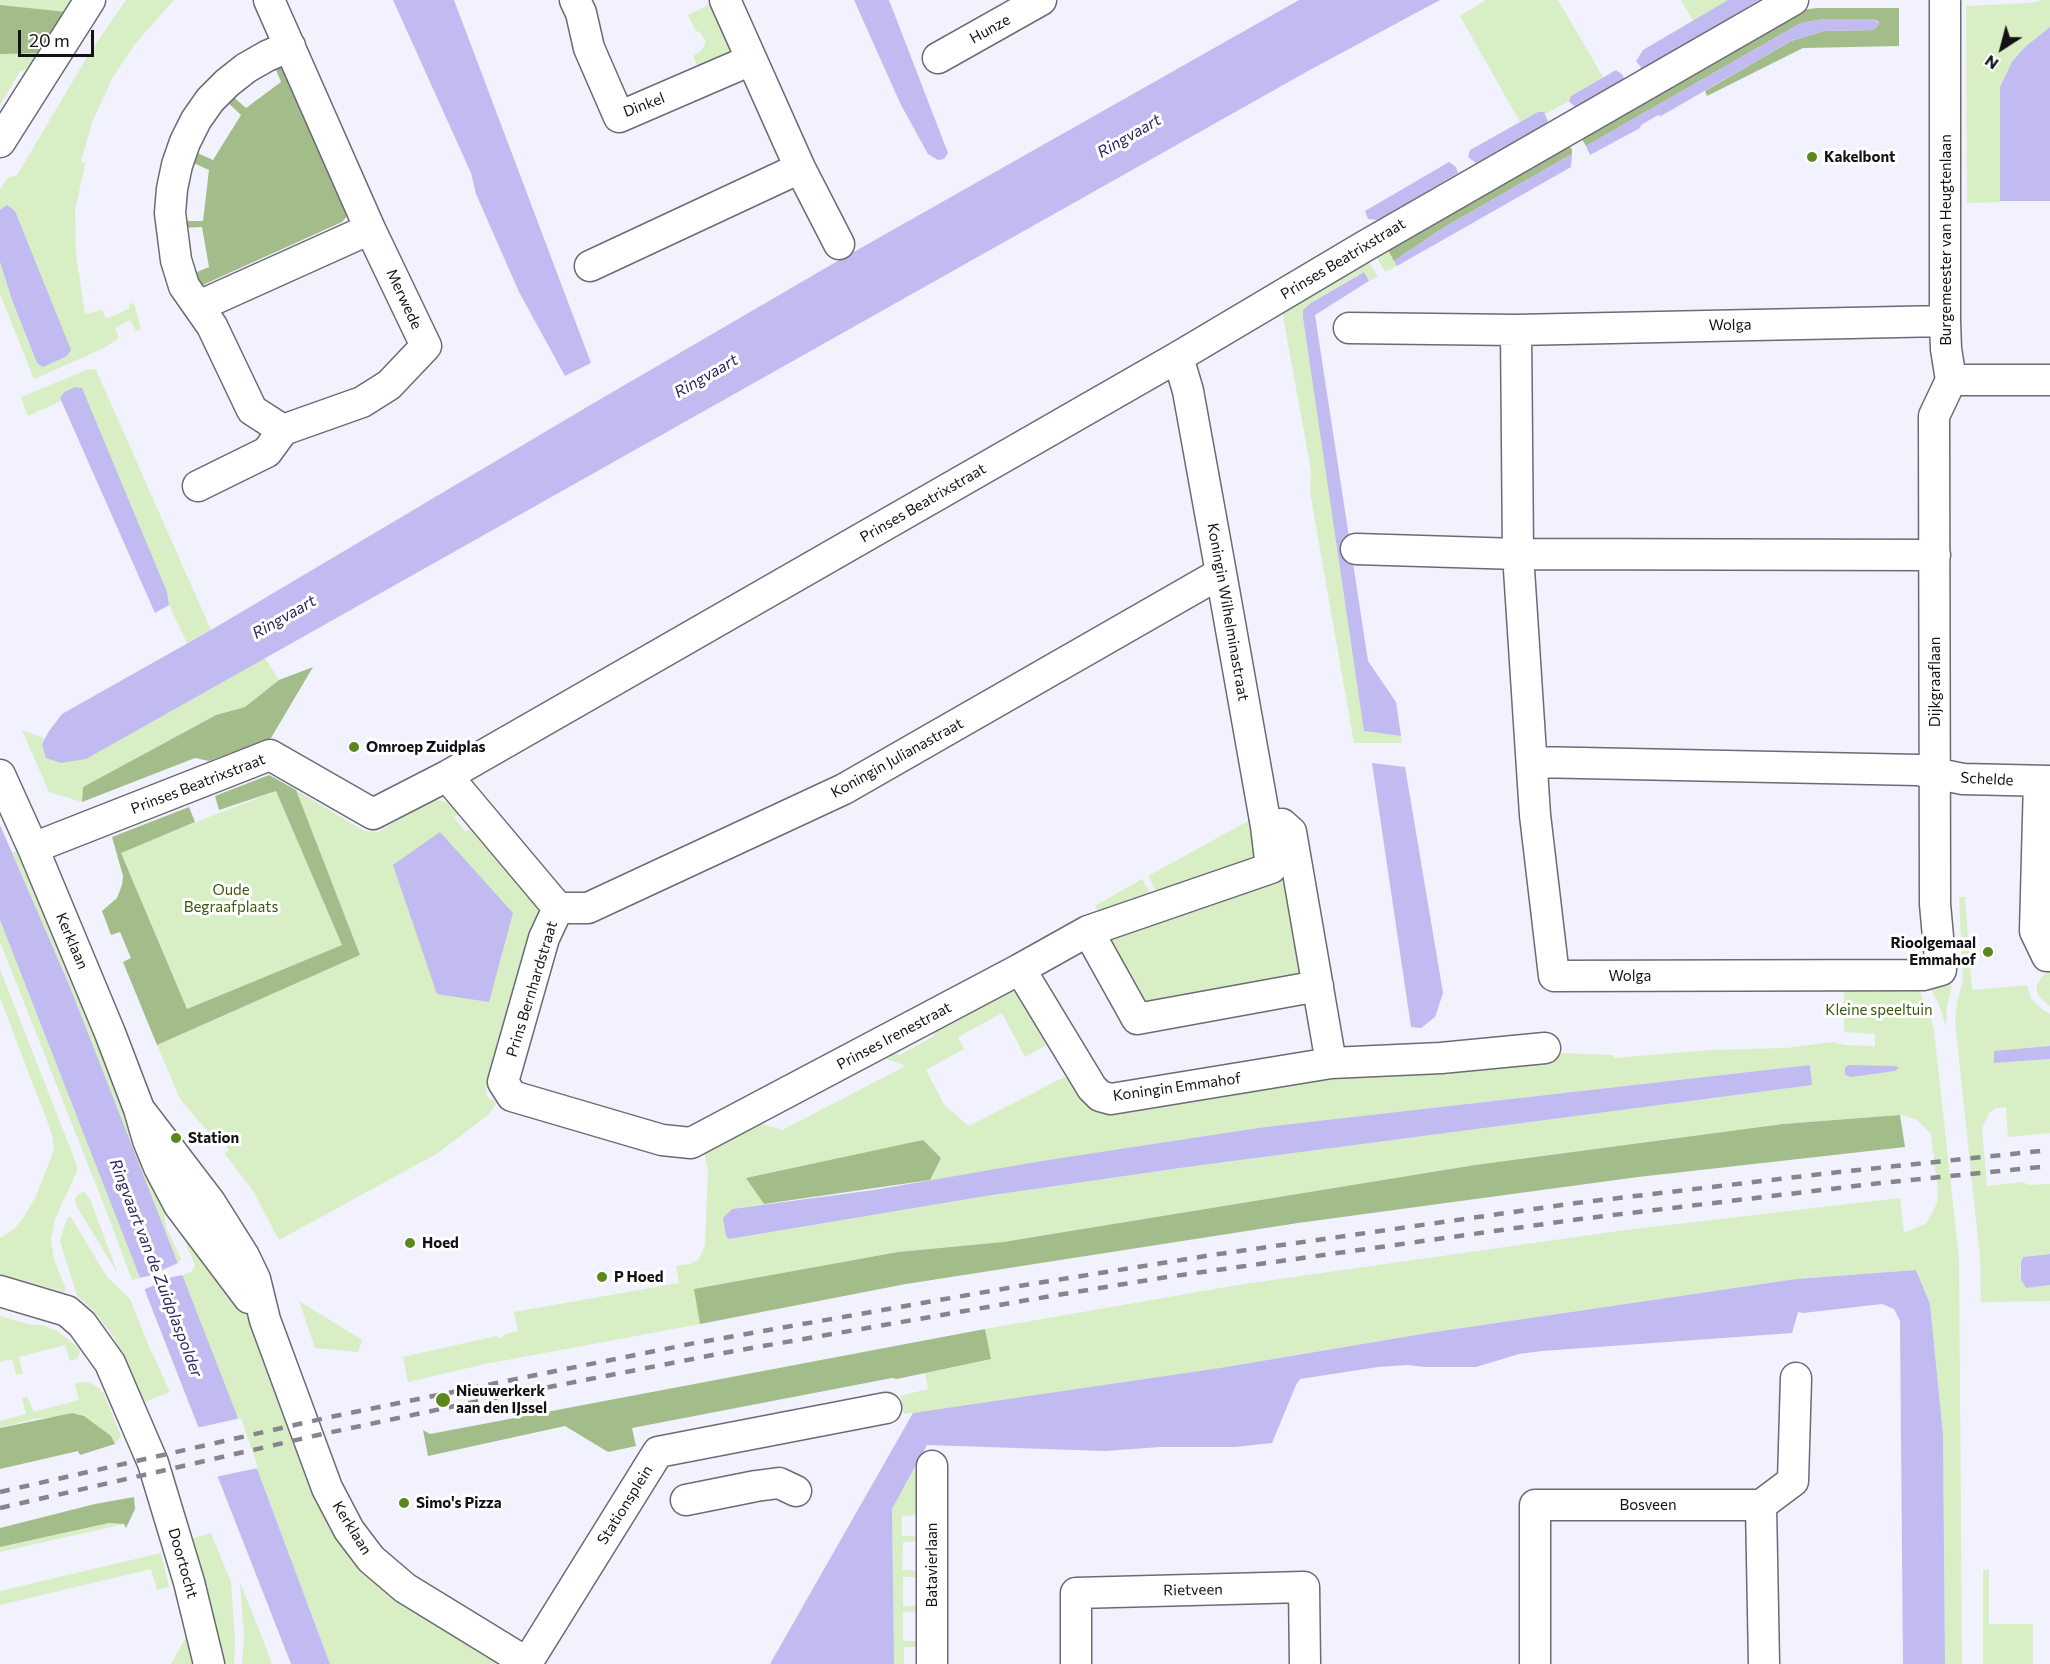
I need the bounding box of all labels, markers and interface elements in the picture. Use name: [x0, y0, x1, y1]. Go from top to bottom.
street label: Hunze: [967, 11, 1013, 47]
scale bar: [21, 18, 98, 56]
north arrow: [1972, 18, 2032, 78]
text: 20 m: [29, 29, 70, 51]
text: N: [1981, 52, 2002, 74]
street label: Dinkel: [621, 89, 667, 121]
water label: Ringvaart: [1094, 110, 1164, 162]
street label: Burgemeester van Heugtenlaan: [1937, 134, 1955, 346]
place label: Kakelbont: [1824, 148, 1895, 166]
marker: Kakelbont: [1805, 150, 1819, 164]
street label: Prinses Beatrixstraat: [1277, 215, 1409, 303]
street label: Merwede: [382, 266, 426, 332]
street label: Wolga: [1708, 316, 1752, 334]
water label: Ringvaart: [671, 350, 741, 402]
street label: Prinses Beatrixstraat: [857, 460, 989, 546]
street label: Koningin Wilhelminastraat: [1203, 522, 1253, 702]
water label: Ringvaart: [249, 591, 319, 643]
street label: Dijkgraaflaan: [1926, 637, 1944, 727]
street label: Koningin Julianastraat: [828, 714, 966, 802]
place label: Omroep Zuidplas: [366, 738, 486, 756]
marker: Omroep Zuidplas: [347, 740, 361, 754]
street label: Prinses Beatrixstraat: [128, 750, 268, 818]
street label: Schelde: [1960, 769, 2014, 789]
park label: Oude Begraafplaats: [184, 881, 278, 916]
street label: Kerklaan: [52, 910, 92, 972]
street label: Prins Bernhardstraat: [503, 919, 561, 1059]
place label: Rioolgemaal Emmahof: [1890, 934, 1976, 969]
marker: Rioolgemaal Emmahof: [1981, 945, 1995, 959]
street label: Wolga: [1609, 967, 1651, 985]
street label: Prinses Irenestraat: [834, 998, 954, 1074]
park label: Kleine speeltuin: [1825, 1001, 1933, 1019]
street label: Koningin Emmahof: [1112, 1069, 1242, 1105]
place label: Station: [188, 1129, 239, 1147]
marker: Station: [169, 1131, 183, 1145]
water label: Ringvaart van de Zuidplaspolder: [105, 1156, 207, 1380]
place label: Hoed: [422, 1234, 459, 1252]
marker: Hoed: [403, 1236, 417, 1250]
place label: P Hoed: [614, 1268, 663, 1286]
marker: P Hoed: [595, 1270, 609, 1284]
place label: Nieuwerkerk aan den IJssel: [456, 1382, 547, 1417]
marker: Nieuwerkerk aan den IJssel: [434, 1391, 452, 1409]
street label: Stationsplein: [594, 1462, 656, 1548]
place label: Simo's Pizza: [416, 1494, 502, 1512]
marker: Simo's Pizza: [397, 1496, 411, 1510]
street label: Bosveen: [1619, 1496, 1677, 1514]
street label: Kerklaan: [329, 1498, 375, 1558]
street label: Batavierlaan: [923, 1523, 941, 1607]
street label: Doortocht: [164, 1526, 202, 1600]
street label: Rietveen: [1163, 1580, 1223, 1600]

